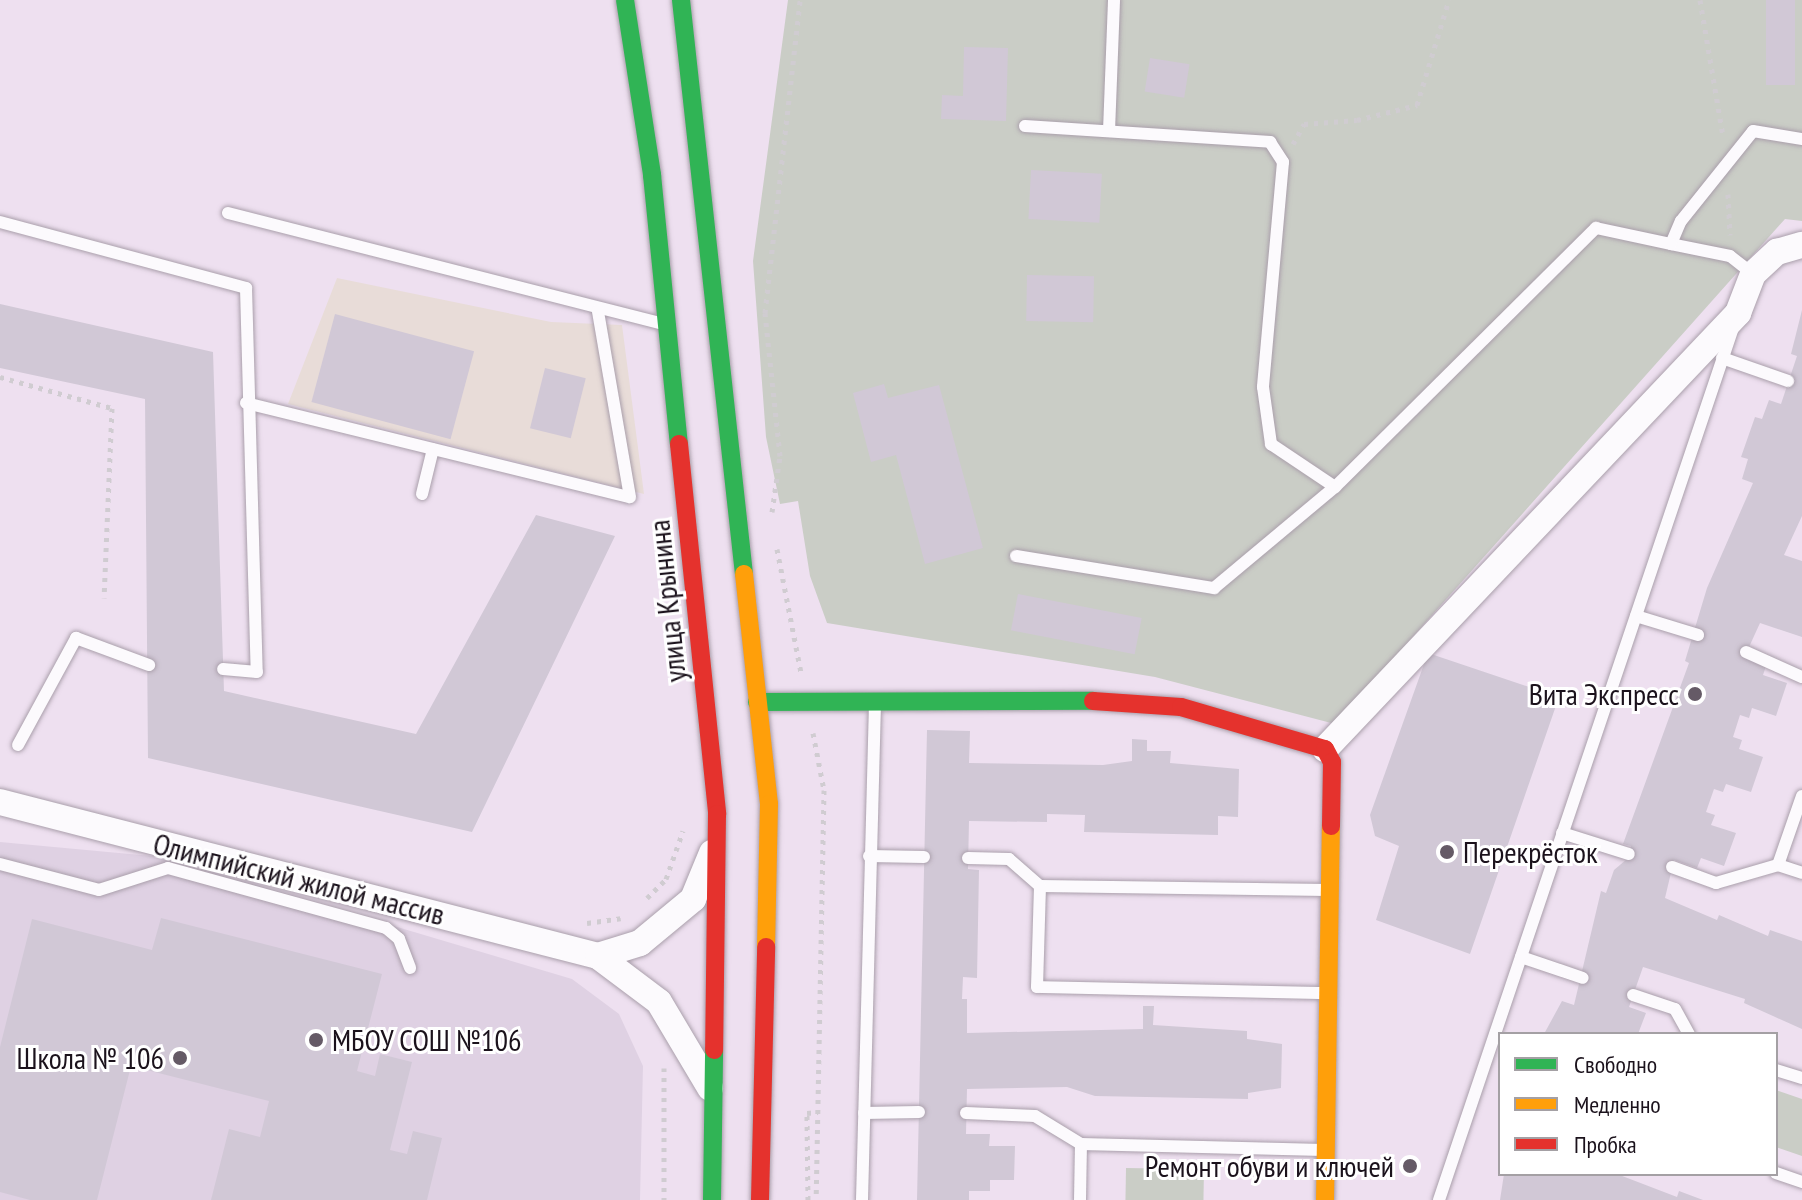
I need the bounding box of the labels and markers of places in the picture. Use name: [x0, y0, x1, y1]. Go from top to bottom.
place label: Вита Экспресс: [1529, 676, 1679, 712]
marker: Вита Экспресс: [1686, 685, 1704, 703]
place label: Перекрёсток: [1463, 834, 1598, 870]
marker: Перекрёсток: [1438, 843, 1456, 861]
place label: МБОУ СОШ №106: [332, 1022, 522, 1058]
marker: МБОУ СОШ №106: [307, 1031, 325, 1049]
place label: Школа № 106: [17, 1040, 164, 1076]
marker: Школа № 106: [171, 1049, 189, 1067]
place label: Ремонт обуви и ключей: [1144, 1148, 1394, 1184]
marker: Ремонт обуви и ключей: [1401, 1157, 1419, 1175]

